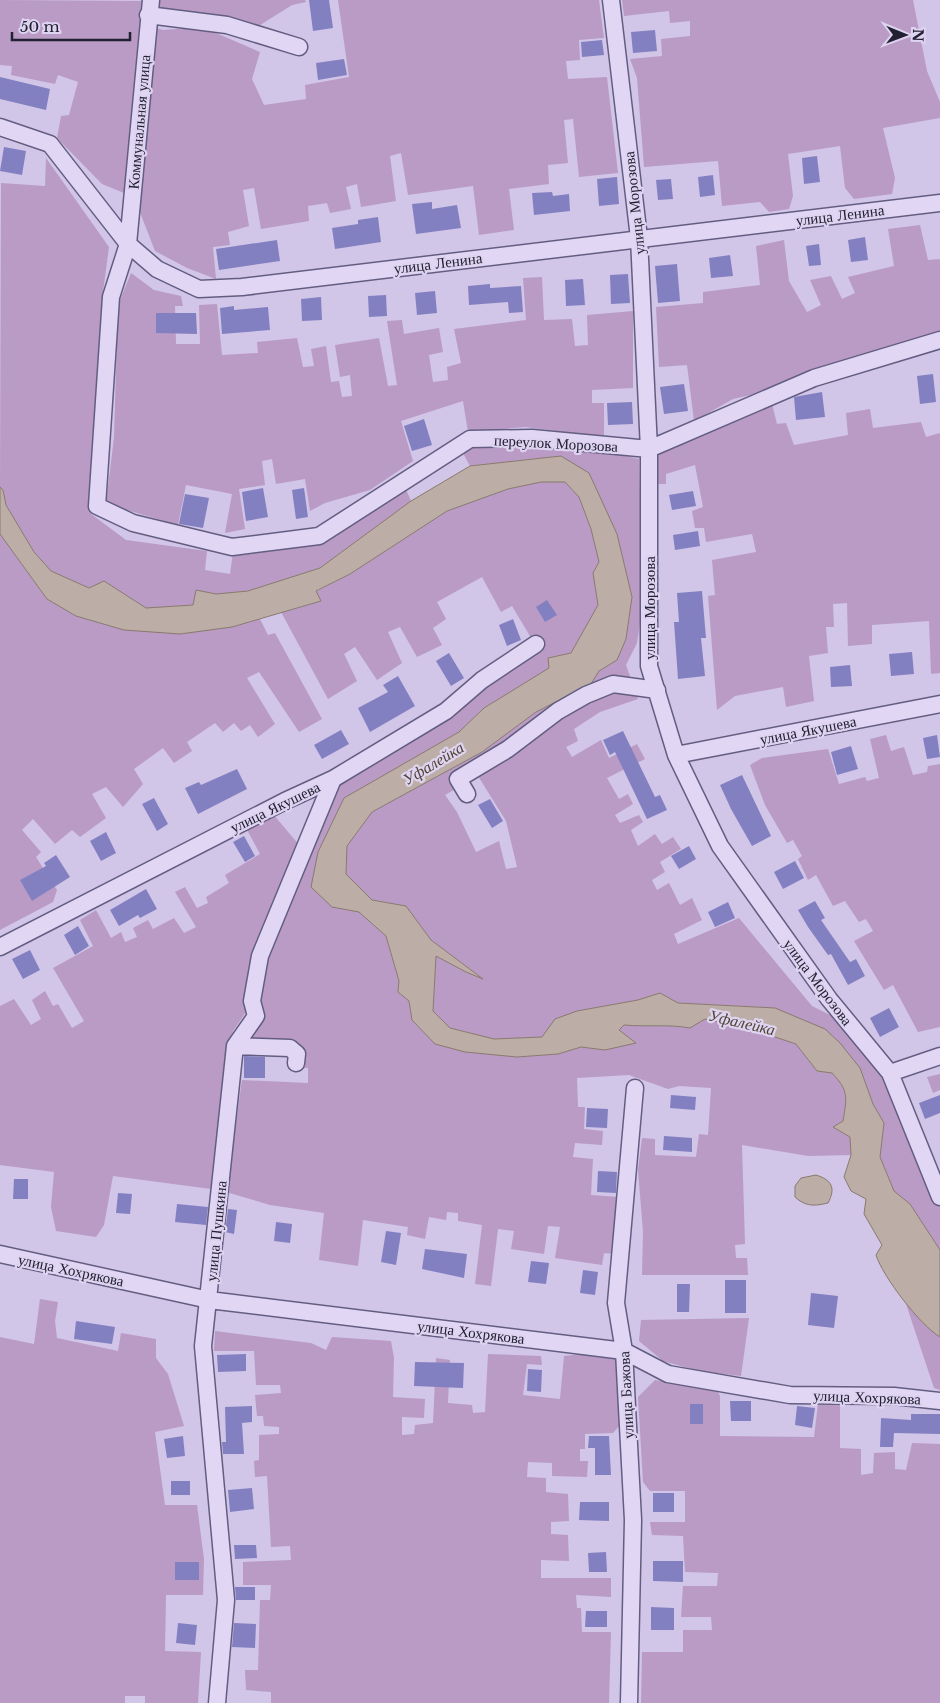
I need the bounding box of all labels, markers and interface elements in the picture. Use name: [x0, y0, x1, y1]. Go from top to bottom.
scale bar: [12, 10, 130, 42]
north arrow: [880, 10, 930, 60]
text: 50 m: [20, 17, 60, 36]
text: N: [909, 28, 927, 42]
street label: Коммунальная улица: [124, 54, 154, 190]
street label: улица Морозова: [619, 150, 649, 256]
street label: улица Ленина: [795, 200, 886, 230]
street label: улица Ленина: [393, 248, 484, 278]
street label: переулок Морозова: [493, 430, 619, 456]
street label: улица Морозова: [640, 556, 659, 660]
street label: улица Якушева: [758, 711, 858, 749]
water label: Уфалейка: [399, 737, 467, 789]
street label: улица Якушева: [227, 777, 323, 837]
street label: улица Морозова: [779, 935, 857, 1029]
water label: Уфалейка: [707, 1005, 777, 1039]
street label: улица Пушкина: [201, 1179, 231, 1282]
street label: улица Хохрякова: [16, 1249, 126, 1291]
street label: улица Хохрякова: [416, 1316, 526, 1348]
street label: улица Бажова: [614, 1350, 638, 1439]
street label: улица Хохрякова: [813, 1386, 922, 1408]

